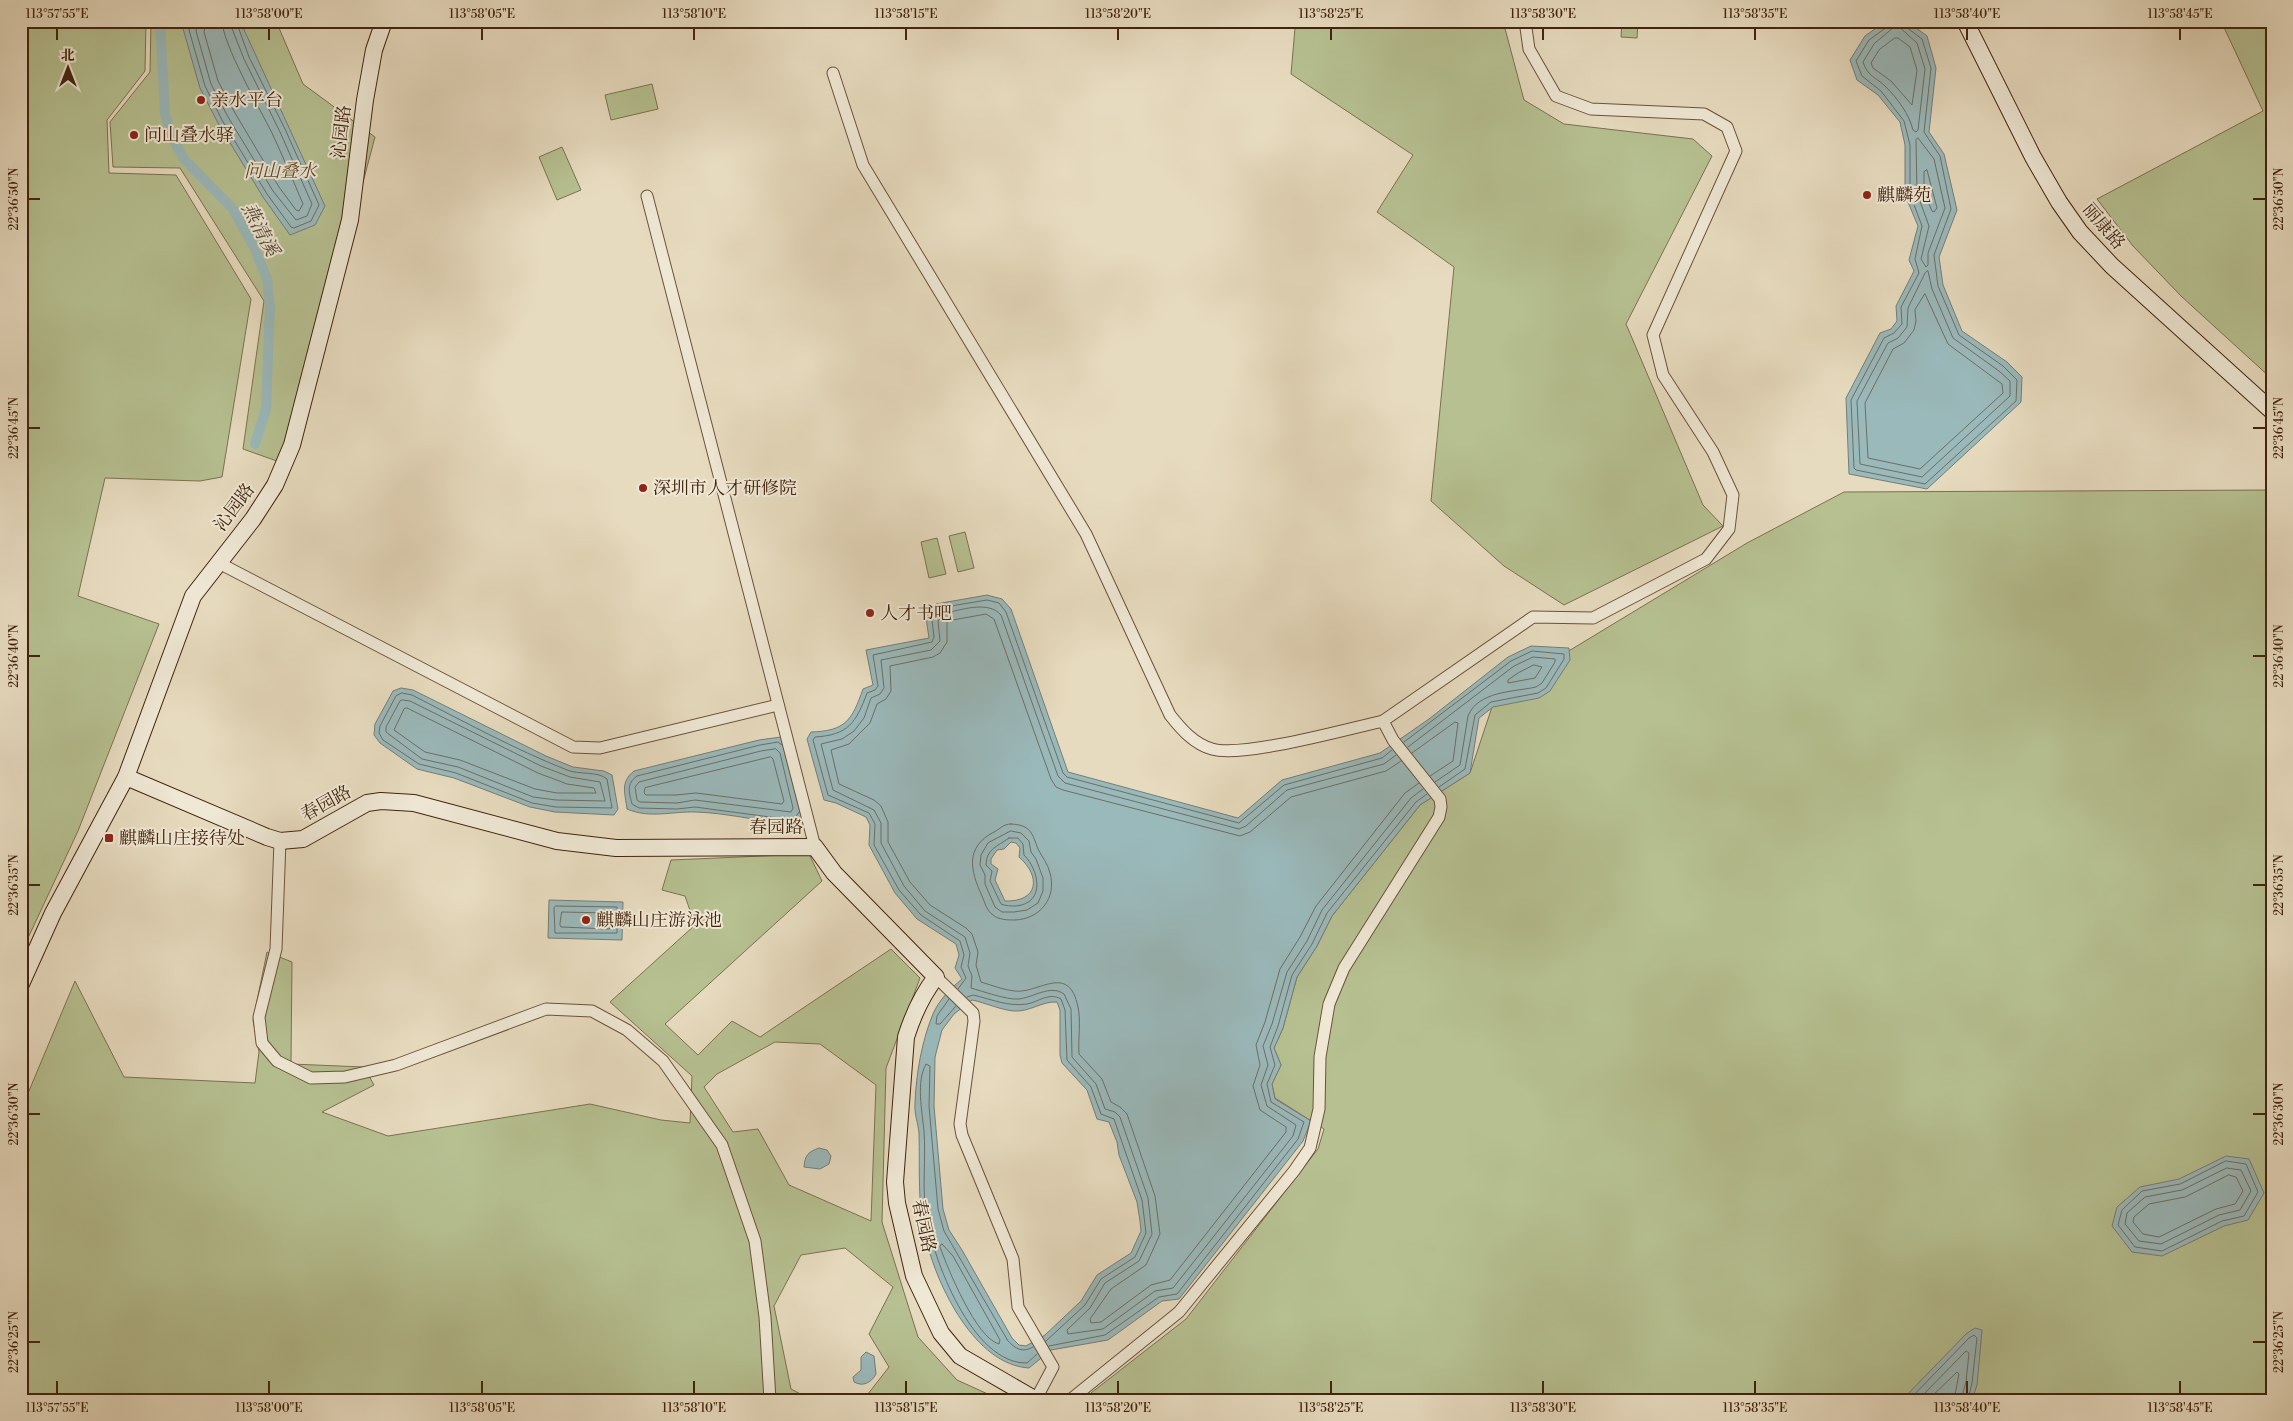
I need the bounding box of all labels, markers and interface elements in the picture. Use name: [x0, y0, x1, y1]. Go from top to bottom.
text: 113°57'55"E: [26, 7, 88, 22]
text: 113°58'00"E: [235, 7, 303, 22]
text: 113°58'05"E: [449, 7, 515, 22]
text: 113°58'10"E: [662, 7, 726, 22]
text: 113°58'15"E: [874, 7, 938, 22]
text: 113°58'20"E: [1085, 7, 1151, 22]
text: 113°58'25"E: [1299, 7, 1363, 22]
text: 113°58'30"E: [1510, 7, 1576, 22]
text: 113°58'35"E: [1723, 7, 1787, 22]
text: 113°58'40"E: [1934, 7, 2000, 22]
text: 113°58'45"E: [2147, 7, 2213, 22]
north arrow: [42, 42, 92, 92]
text: 北: [61, 47, 75, 65]
place label: 亲水平台: [211, 89, 283, 112]
marker: 亲水平台: [195, 94, 207, 106]
street label: 沁园路: [327, 104, 356, 160]
place label: 问山叠水驿: [144, 124, 234, 147]
marker: 问山叠水驿: [128, 129, 140, 141]
park label: 问山叠水: [244, 160, 318, 183]
text: 22°36'50"N: [7, 168, 22, 230]
text: 22°36'50"N: [2272, 168, 2287, 230]
place label: 麒麟苑: [1877, 184, 1931, 207]
marker: 麒麟苑: [1861, 189, 1873, 201]
street label: 丽康路: [2077, 198, 2130, 254]
water label: 燕清溪: [236, 199, 285, 262]
text: 22°36'45"N: [7, 397, 22, 459]
text: 22°36'45"N: [2272, 397, 2287, 459]
place label: 深圳市人才研修院: [653, 477, 797, 500]
street label: 沁园路: [209, 479, 260, 536]
marker: 深圳市人才研修院: [637, 482, 649, 494]
place label: 人才书吧: [880, 602, 952, 625]
marker: 人才书吧: [864, 607, 876, 619]
text: 22°36'40"N: [7, 624, 22, 688]
text: 22°36'40"N: [2272, 624, 2287, 688]
street label: 春园路: [297, 780, 355, 827]
street label: 春园路: [749, 816, 803, 839]
place label: 麒麟山庄接待处: [119, 827, 245, 850]
marker: 麒麟山庄接待处: [103, 832, 115, 844]
text: 22°36'35"N: [7, 854, 22, 916]
text: 22°36'35"N: [2272, 854, 2287, 916]
place label: 麒麟山庄游泳池: [596, 909, 722, 932]
marker: 麒麟山庄游泳池: [580, 914, 592, 926]
text: 22°36'30"N: [7, 1082, 22, 1145]
text: 22°36'30"N: [2272, 1082, 2287, 1145]
street label: 春园路: [907, 1197, 940, 1255]
text: 22°36'25"N: [7, 1311, 22, 1373]
text: 22°36'25"N: [2272, 1311, 2287, 1373]
text: 113°57'55"E: [26, 1401, 88, 1416]
text: 113°58'00"E: [235, 1401, 303, 1416]
text: 113°58'05"E: [449, 1401, 515, 1416]
text: 113°58'10"E: [662, 1401, 726, 1416]
text: 113°58'15"E: [874, 1401, 938, 1416]
text: 113°58'20"E: [1085, 1401, 1151, 1416]
text: 113°58'25"E: [1299, 1401, 1363, 1416]
text: 113°58'30"E: [1510, 1401, 1576, 1416]
text: 113°58'35"E: [1723, 1401, 1787, 1416]
text: 113°58'40"E: [1934, 1401, 2000, 1416]
text: 113°58'45"E: [2147, 1401, 2213, 1416]

